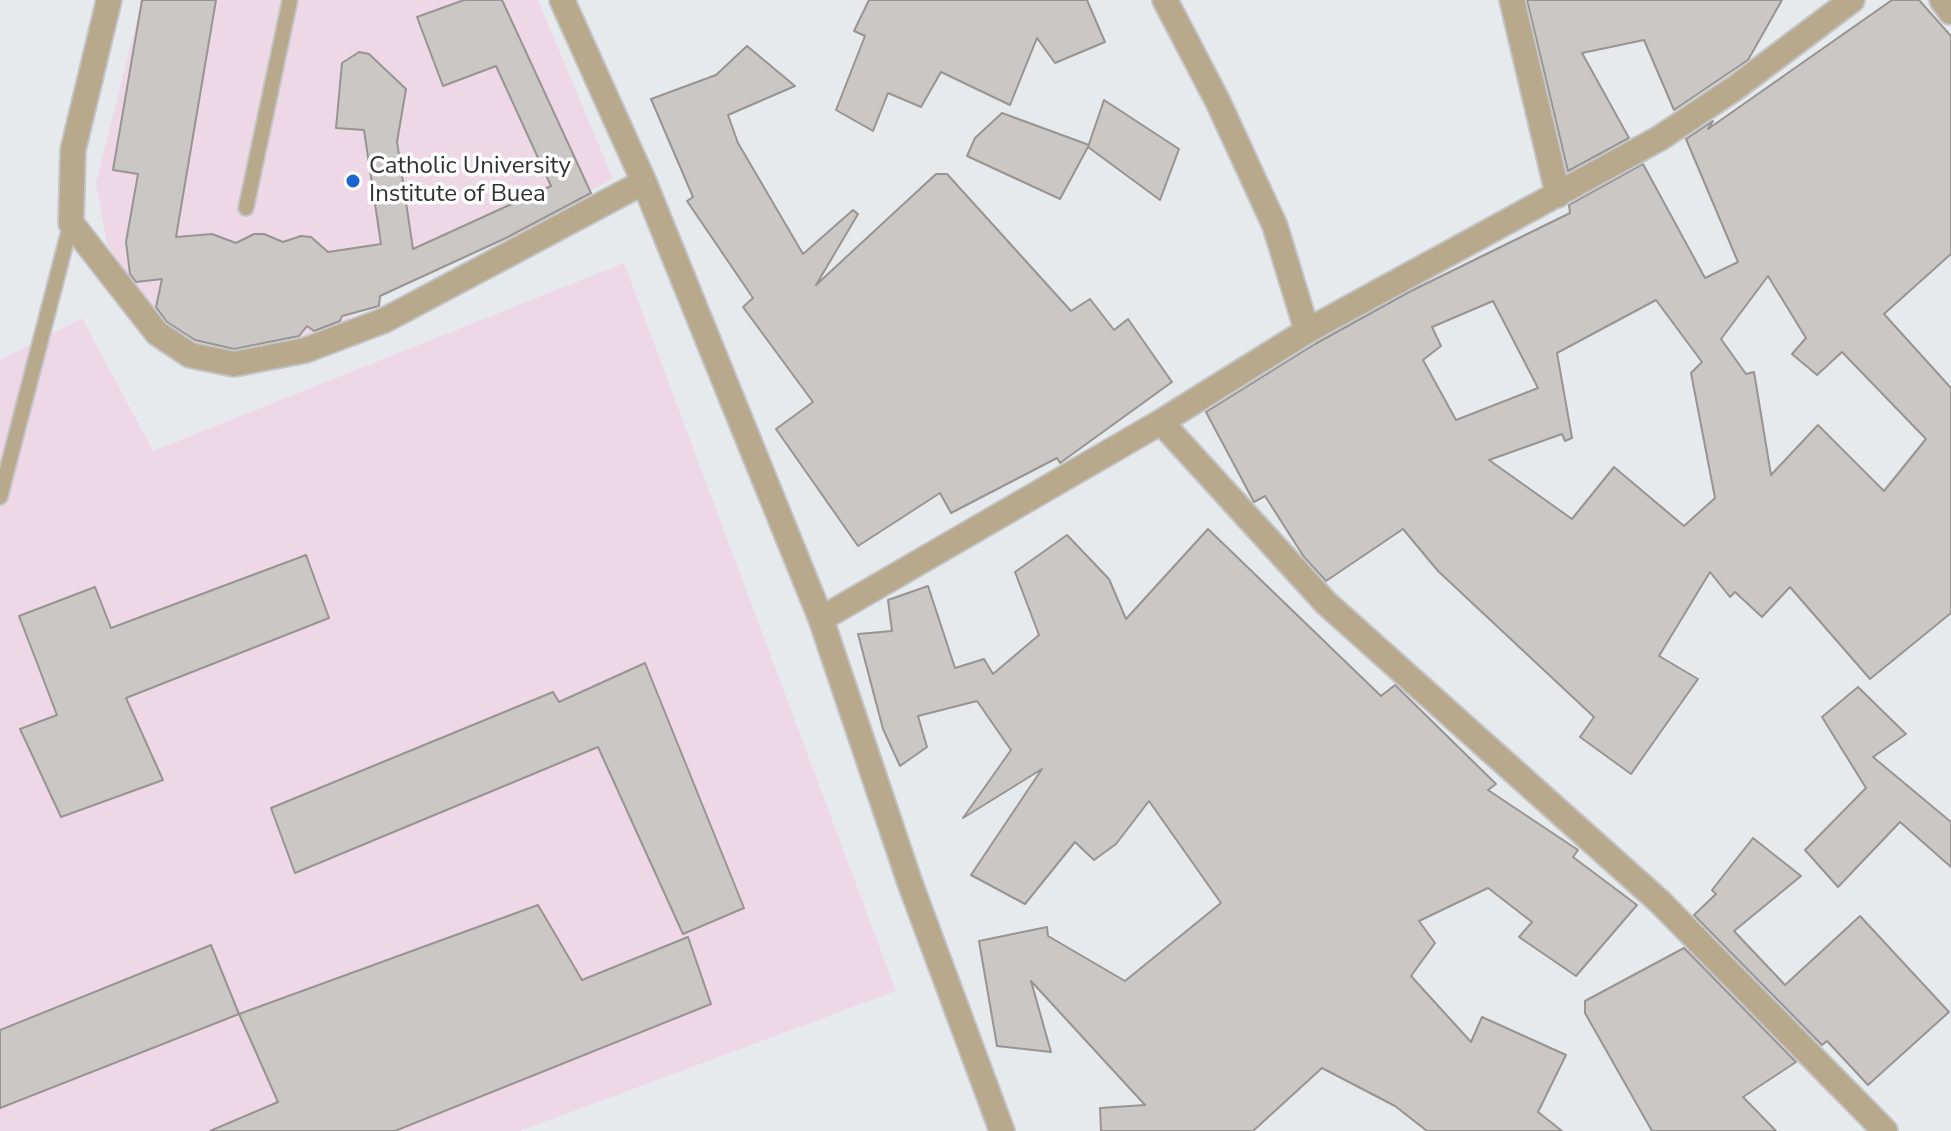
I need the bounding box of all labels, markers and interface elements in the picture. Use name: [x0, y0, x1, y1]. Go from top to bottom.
place label: Catholic University Institute of Buea: [369, 153, 571, 209]
marker: Catholic University Institute of Buea: [344, 172, 362, 190]

